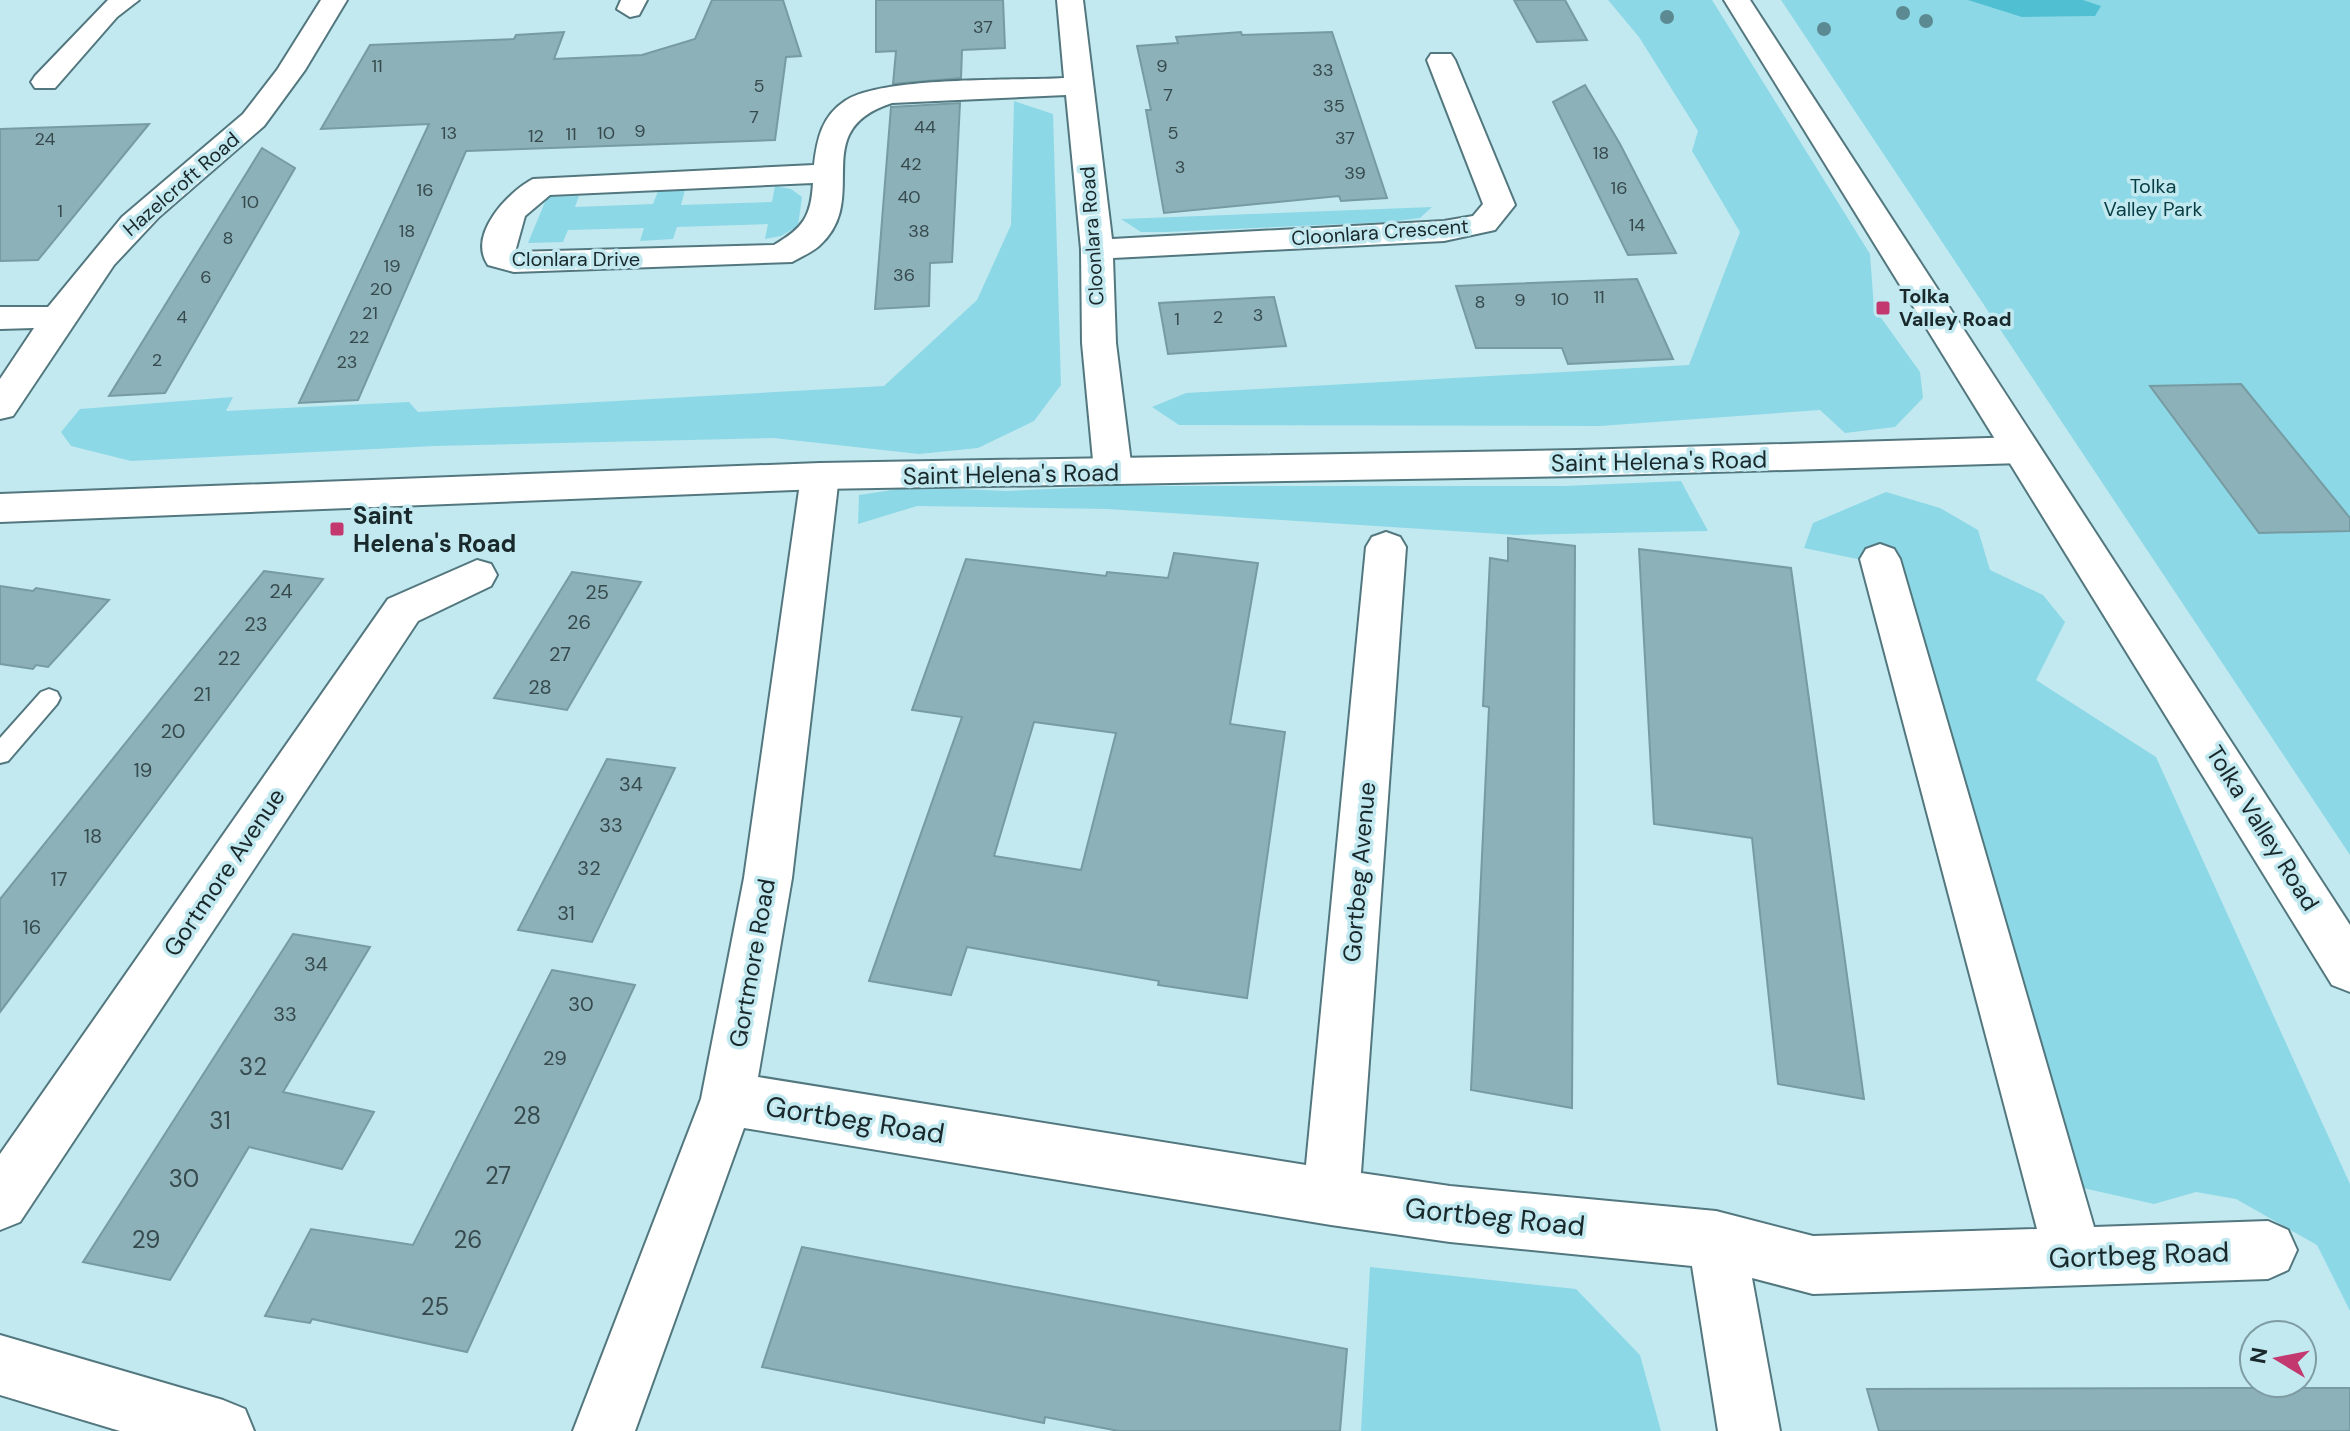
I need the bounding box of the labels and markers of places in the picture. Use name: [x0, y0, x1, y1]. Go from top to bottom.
place label: Tolka Valley Road: [1899, 283, 2012, 332]
marker: Tolka Valley Road: [1874, 299, 1892, 317]
place label: Saint Helena's Road: [353, 500, 516, 559]
marker: Saint Helena's Road: [328, 520, 346, 538]

